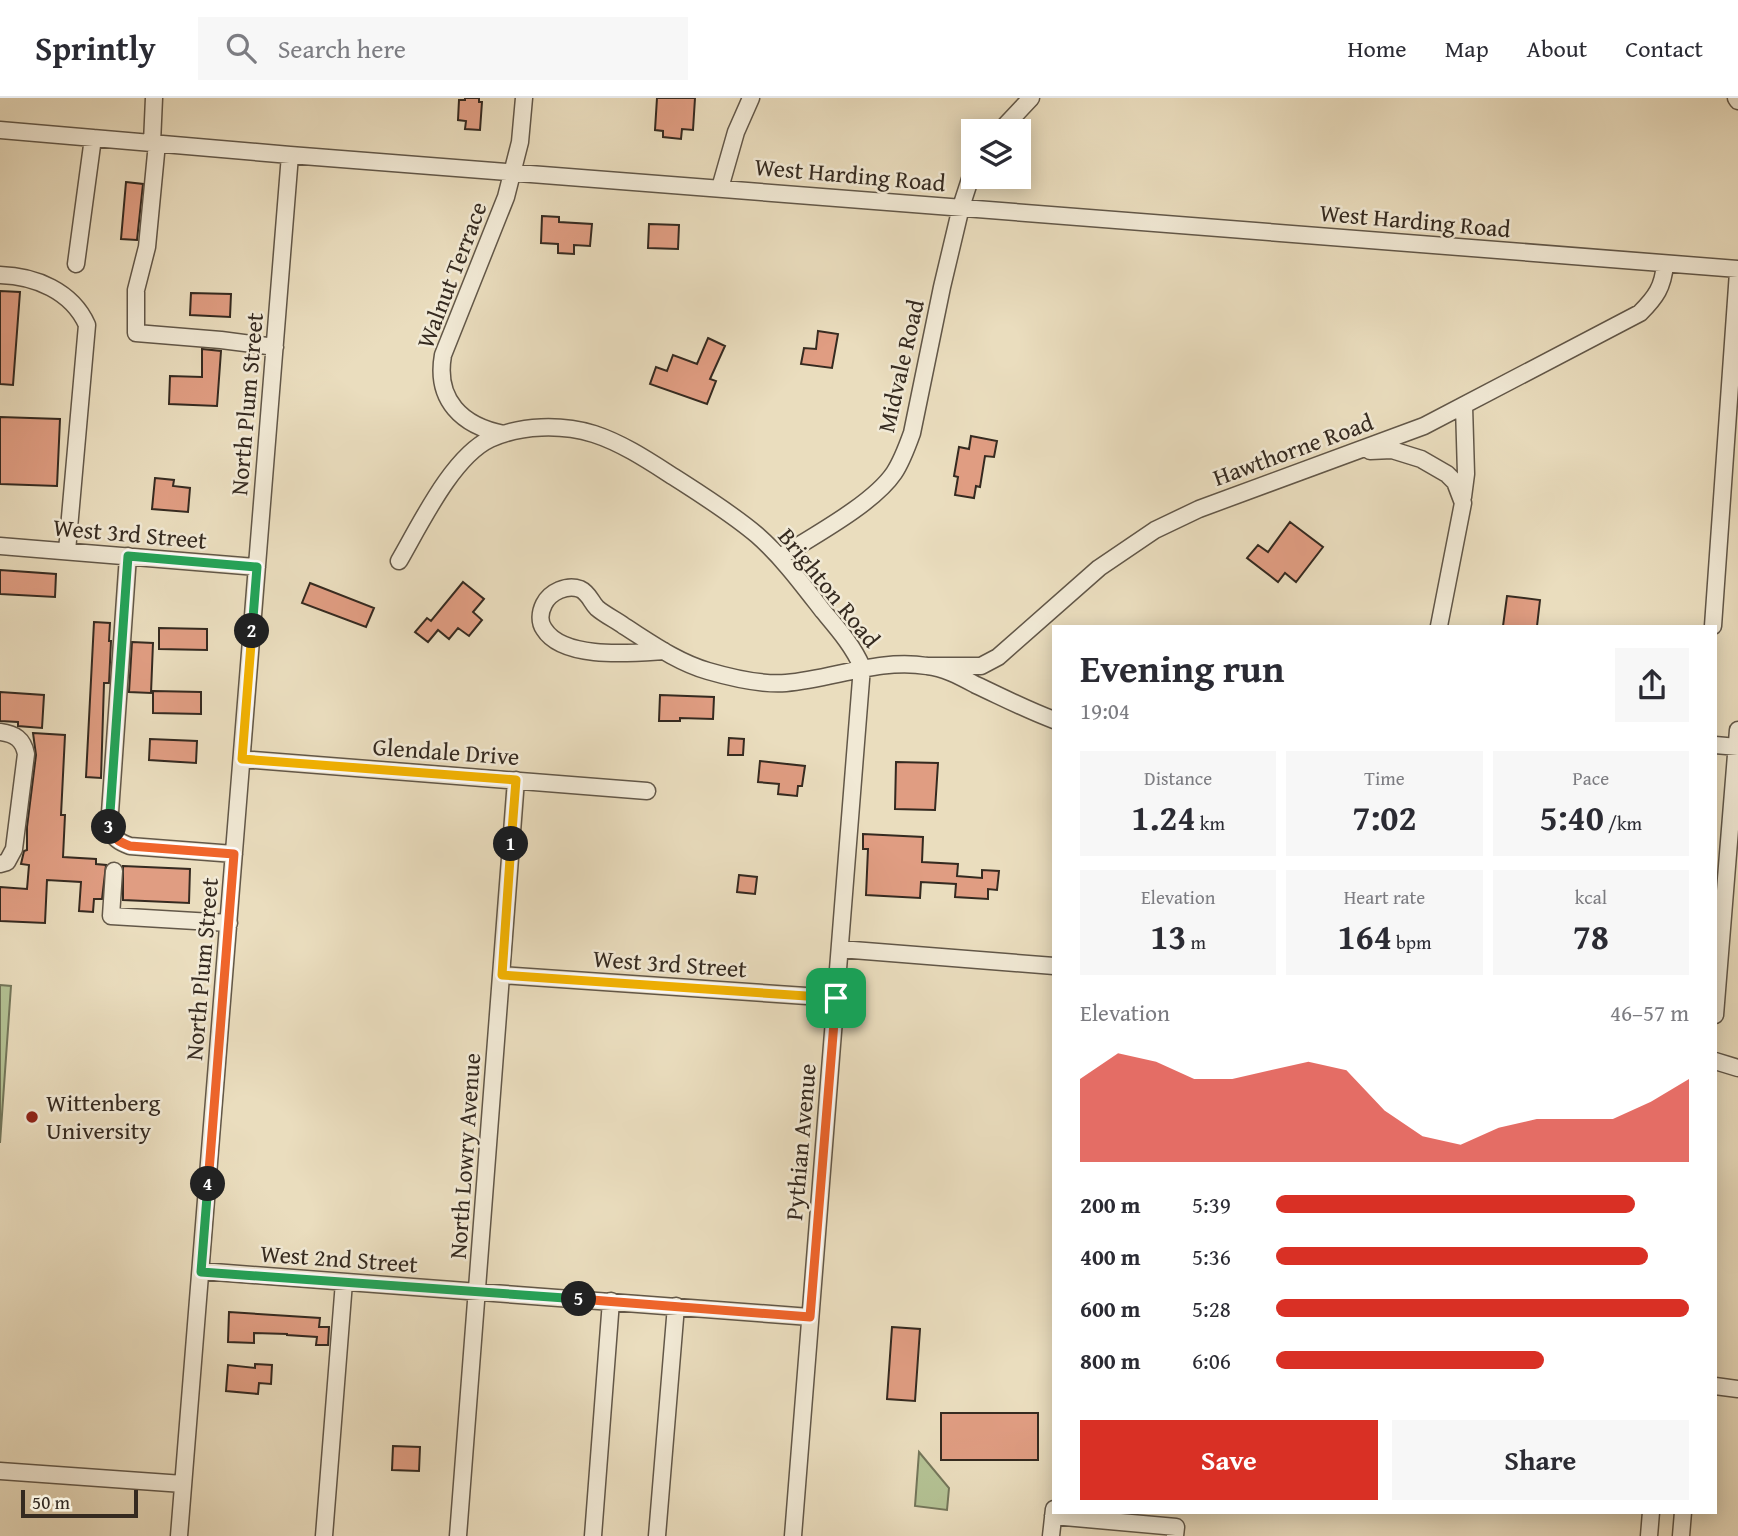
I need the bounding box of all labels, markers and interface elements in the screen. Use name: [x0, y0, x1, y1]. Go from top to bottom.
search box: [198, 17, 688, 80]
text: Sprintly: [35, 24, 156, 72]
icon: search: [222, 29, 260, 67]
text: Search here: [278, 29, 406, 68]
text: Home: [1348, 31, 1407, 66]
text: Map: [1445, 31, 1489, 66]
text: About: [1527, 31, 1587, 66]
text: Contact: [1625, 31, 1703, 66]
map controls: [961, 119, 1031, 189]
button: layers: [961, 119, 1031, 189]
street label: West Harding Road: [753, 149, 947, 200]
street label: West Harding Road: [1318, 195, 1512, 246]
street label: Walnut Terrace: [408, 197, 496, 353]
street label: Midvale Road: [868, 296, 933, 436]
street label: North Plum Street: [221, 311, 272, 497]
street label: Hawthorne Road: [1208, 404, 1378, 495]
street label: West 3rd Street: [52, 509, 209, 558]
street label: Brighton Road: [770, 520, 889, 655]
pin: 2: [234, 614, 270, 648]
text: 2: [247, 616, 256, 644]
text: Evening run: [1080, 640, 1284, 696]
button: share: [1615, 648, 1689, 722]
text: 19:04: [1080, 694, 1130, 727]
street label: Glendale Drive: [372, 729, 521, 774]
text: Distance: [1144, 764, 1212, 792]
text: Time: [1364, 764, 1405, 792]
text: Pace: [1573, 764, 1609, 792]
text: 1.24: [1131, 792, 1196, 843]
text: 7:02: [1352, 792, 1417, 843]
text: 5:40: [1540, 792, 1604, 843]
text: km: [1196, 809, 1225, 837]
text: /km: [1604, 809, 1642, 837]
pin: 3: [92, 810, 126, 844]
text: 3: [104, 812, 113, 840]
pin: 1: [494, 826, 528, 862]
text: 1: [506, 829, 515, 857]
street label: North Plum Street: [176, 876, 227, 1062]
text: Elevation: [1141, 883, 1215, 911]
text: Heart rate: [1344, 883, 1425, 911]
text: kcal: [1575, 883, 1607, 911]
text: 13: [1150, 911, 1186, 962]
text: 164: [1337, 911, 1392, 962]
text: 78: [1573, 911, 1609, 962]
text: m: [1186, 928, 1206, 956]
text: bpm: [1392, 928, 1432, 956]
street label: West 3rd Street: [592, 941, 749, 986]
pin: [806, 968, 866, 1028]
icon: arrive: [817, 979, 855, 1017]
text: Elevation: [1080, 996, 1170, 1029]
text: 46–57 m: [1610, 996, 1689, 1029]
street label: North Lowry Avenue: [440, 1052, 489, 1260]
street label: Pythian Avenue: [776, 1062, 825, 1222]
place label: Wittenberg University: [46, 1085, 160, 1148]
marker: Wittenberg University: [24, 1109, 40, 1125]
pin: 4: [190, 1166, 226, 1202]
text: 4: [203, 1169, 212, 1197]
text: 200 m: [1080, 1188, 1141, 1221]
text: 5:39: [1192, 1188, 1231, 1221]
street label: West 2nd Street: [259, 1236, 420, 1282]
text: 400 m: [1080, 1240, 1141, 1273]
text: 5:36: [1192, 1240, 1231, 1273]
pin: 5: [562, 1282, 596, 1316]
text: 5: [574, 1284, 583, 1312]
text: 600 m: [1080, 1292, 1141, 1325]
text: 5:28: [1192, 1292, 1231, 1325]
text: 800 m: [1080, 1344, 1141, 1377]
text: 6:06: [1192, 1344, 1231, 1377]
button: Save: [1080, 1420, 1378, 1500]
button: Share: [1392, 1420, 1689, 1500]
scale bar: [21, 1487, 138, 1519]
text: 50 m: [32, 1488, 70, 1516]

